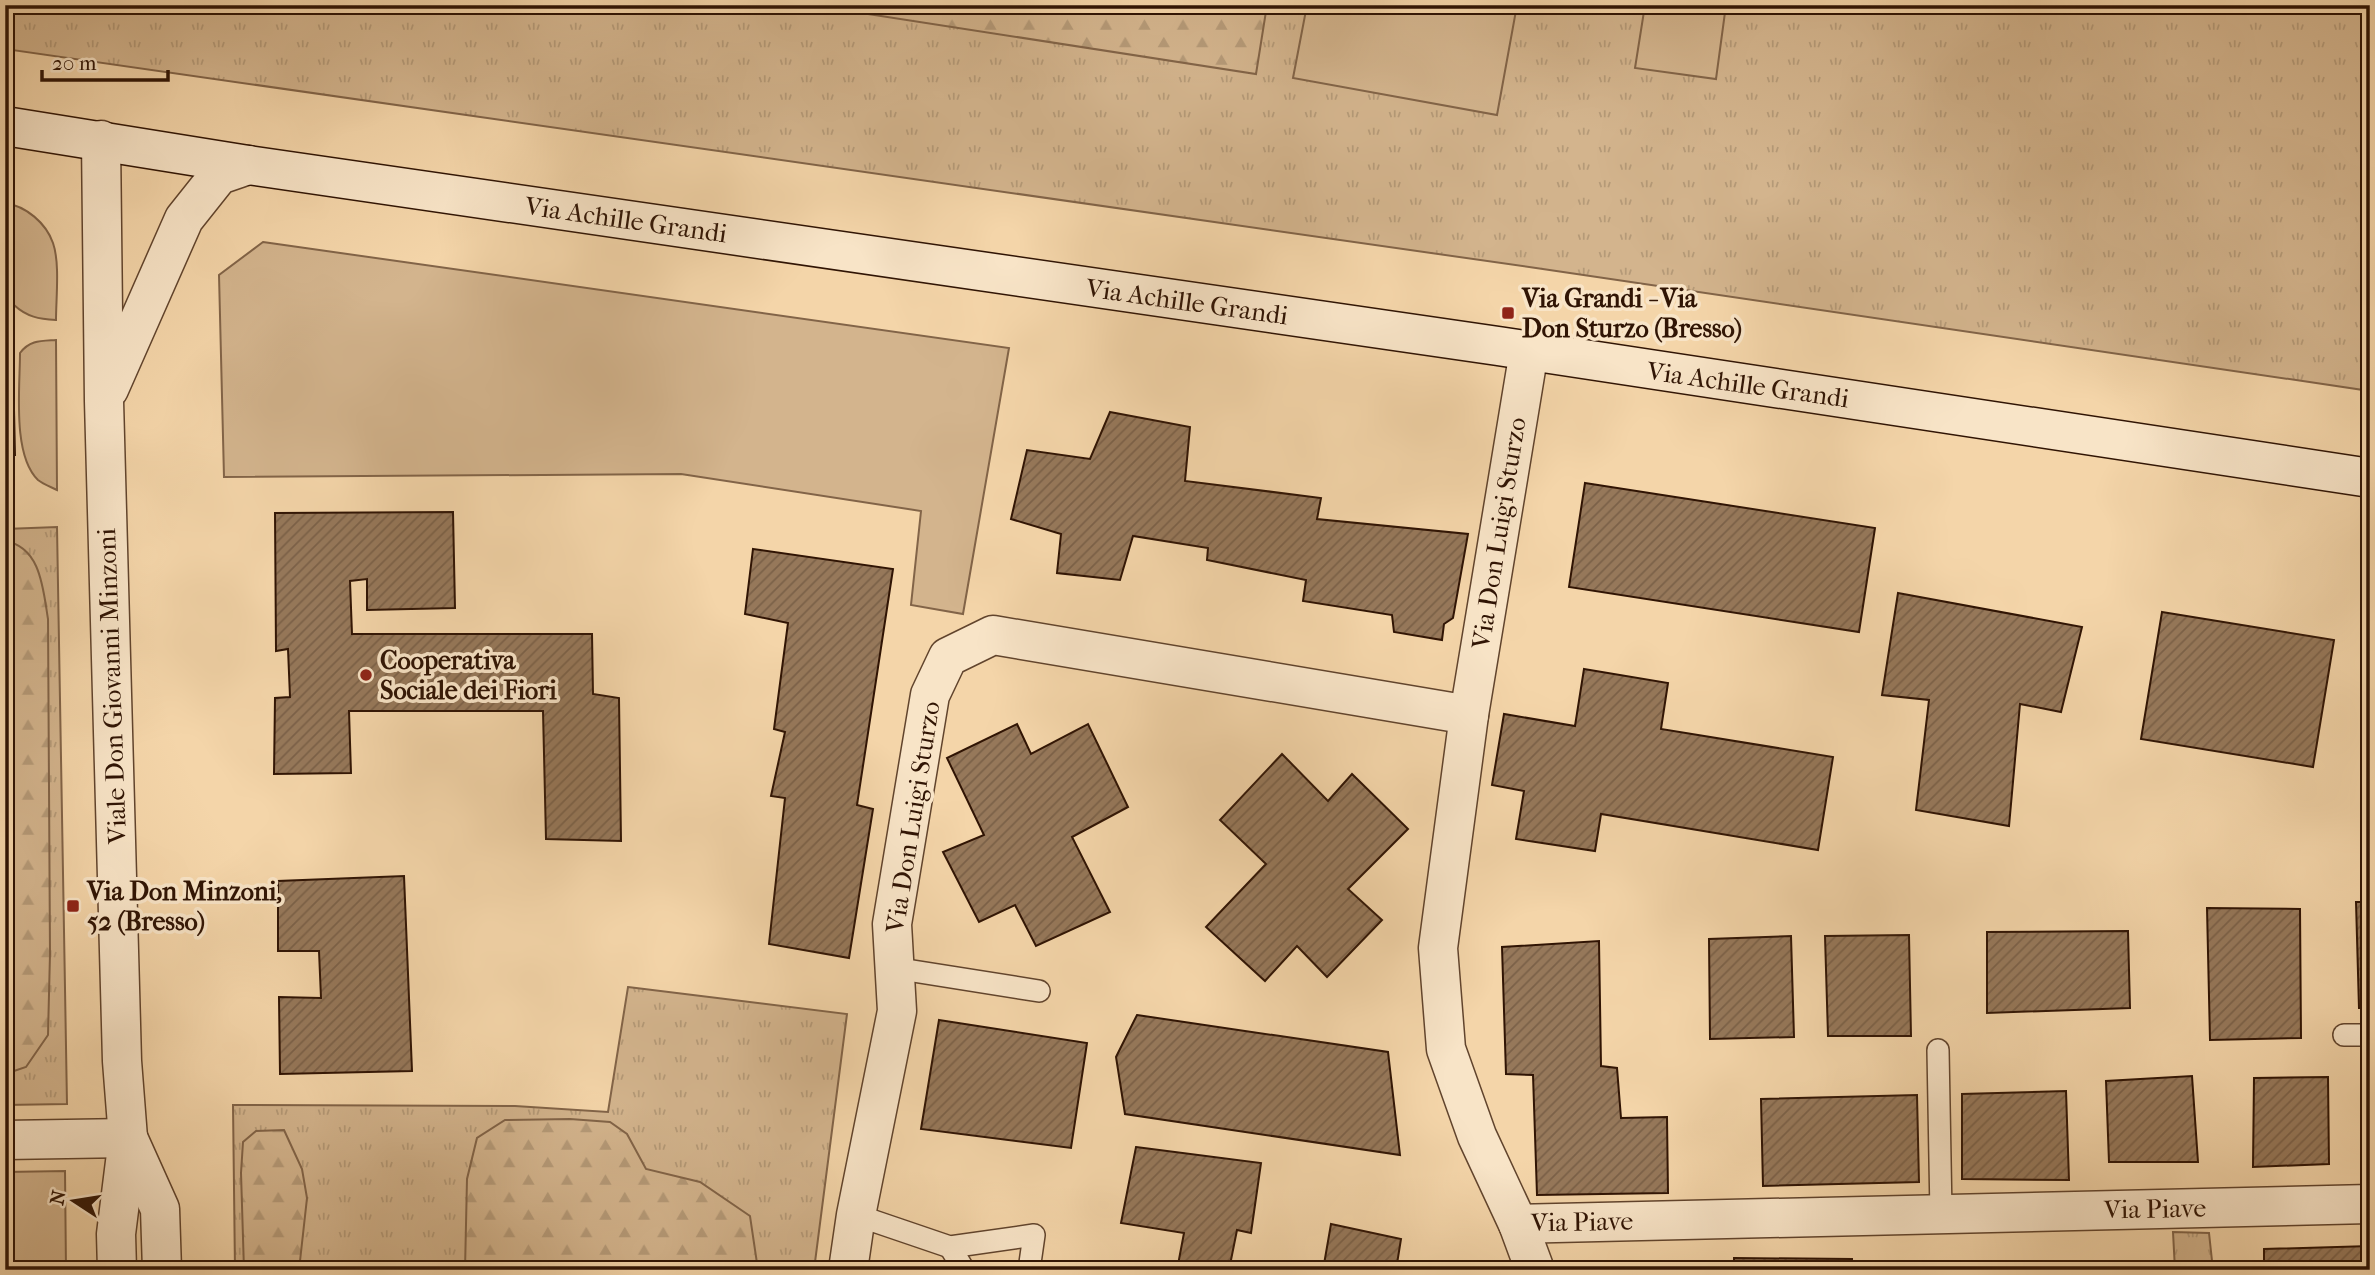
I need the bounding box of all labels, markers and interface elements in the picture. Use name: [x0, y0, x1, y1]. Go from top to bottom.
scale bar: [42, 38, 168, 82]
text: 20 m: [52, 51, 97, 75]
street label: Via Achille Grandi: [522, 190, 729, 250]
street label: Via Achille Grandi: [1083, 272, 1290, 332]
place label: Via Grandi - Via Don Sturzo (Bresso): [1521, 283, 1742, 344]
marker: Via Grandi - Via Don Sturzo (Bresso): [1500, 305, 1516, 321]
street label: Via Achille Grandi: [1644, 355, 1851, 415]
street label: Via Don Luigi Sturzo: [1465, 415, 1533, 652]
street label: Viale Don Giovanni Minzoni: [91, 527, 133, 846]
place label: Cooperativa Sociale dei Fiori: [380, 645, 557, 706]
marker: Cooperativa Sociale dei Fiori: [358, 667, 374, 683]
street label: Via Don Luigi Sturzo: [879, 699, 947, 936]
place label: Via Don Minzoni, 52 (Bresso): [86, 876, 282, 937]
marker: Via Don Minzoni, 52 (Bresso): [65, 898, 81, 914]
north arrow: [38, 1166, 108, 1236]
text: N: [46, 1188, 71, 1207]
street label: Via Piave: [2103, 1193, 2207, 1225]
street label: Via Piave: [1530, 1206, 1634, 1238]

